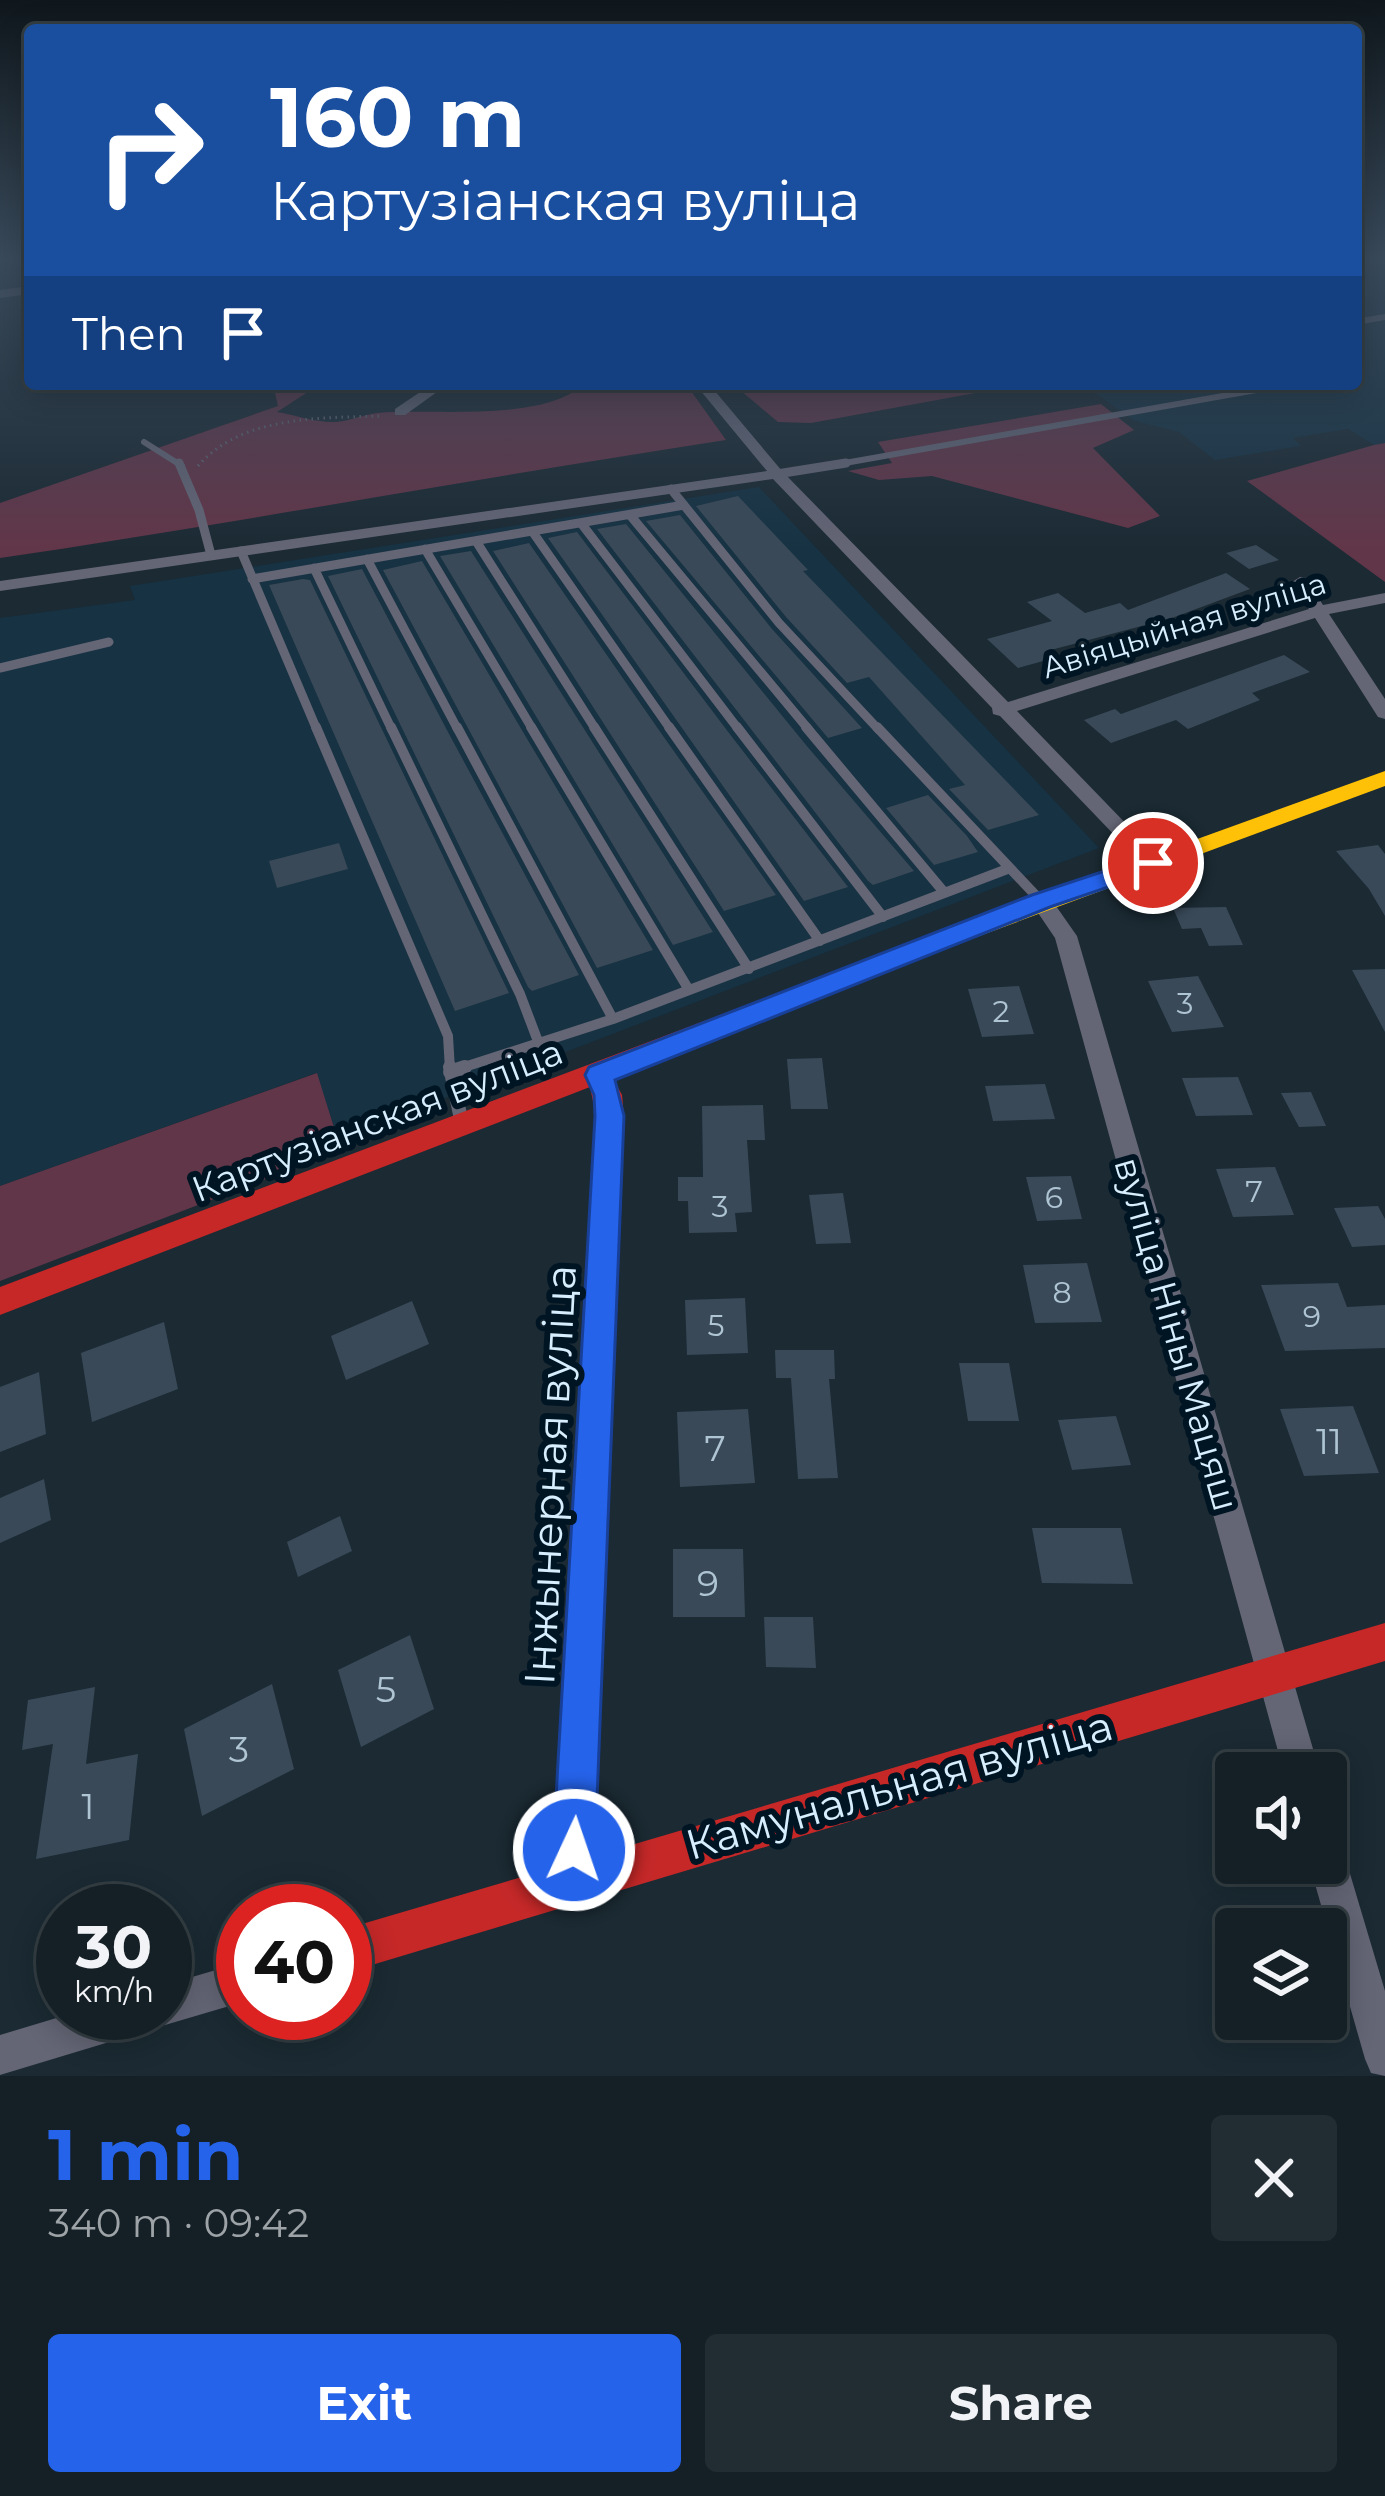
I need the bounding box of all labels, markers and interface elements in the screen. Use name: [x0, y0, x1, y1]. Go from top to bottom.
text: 160 m: [270, 66, 525, 168]
icon: right: [72, 72, 228, 228]
text: Картузіанская вуліца: [270, 168, 860, 234]
icon: arrive: [210, 300, 276, 366]
text: Then: [72, 306, 186, 361]
street label: Авіяцыйная вуліца: [1037, 565, 1330, 686]
pin: [1102, 812, 1204, 914]
icon: arrive: [1120, 830, 1186, 896]
house number: 3: [1177, 985, 1193, 1022]
house number: 2: [992, 993, 1010, 1030]
street label: Картузіанская вуліца: [185, 1029, 569, 1211]
street label: вуліца Ніны Мацяш: [1105, 1152, 1249, 1516]
house number: 7: [1245, 1173, 1263, 1210]
house number: 6: [1045, 1179, 1063, 1216]
house number: 3: [712, 1188, 728, 1225]
street label: Інжынерная вуліца: [513, 1264, 587, 1686]
house number: 8: [1052, 1274, 1072, 1311]
house number: 9: [1303, 1298, 1321, 1335]
house number: 5: [708, 1307, 724, 1344]
house number: 11: [1316, 1419, 1342, 1463]
house number: 7: [704, 1426, 726, 1470]
house number: 9: [697, 1561, 719, 1605]
house number: 5: [376, 1667, 396, 1711]
street label: Камунальная вуліца: [680, 1699, 1118, 1871]
house number: 3: [229, 1727, 249, 1771]
map controls: [1215, 1752, 1347, 2040]
button: sound: [1215, 1752, 1347, 1884]
house number: 1: [82, 1784, 95, 1828]
position arrow: [511, 1787, 637, 1913]
speed limit sign: 40: [216, 1884, 372, 2040]
button: layers: [1215, 1908, 1347, 2040]
text: 30: [76, 1910, 152, 1983]
text: km/h: [74, 1973, 154, 2010]
text: 1 min: [48, 2110, 244, 2198]
button: close: [1211, 2115, 1337, 2241]
text: 340 m · 09:42: [48, 2199, 309, 2247]
button: Exit: [48, 2334, 681, 2472]
button: Share: [705, 2334, 1337, 2472]

